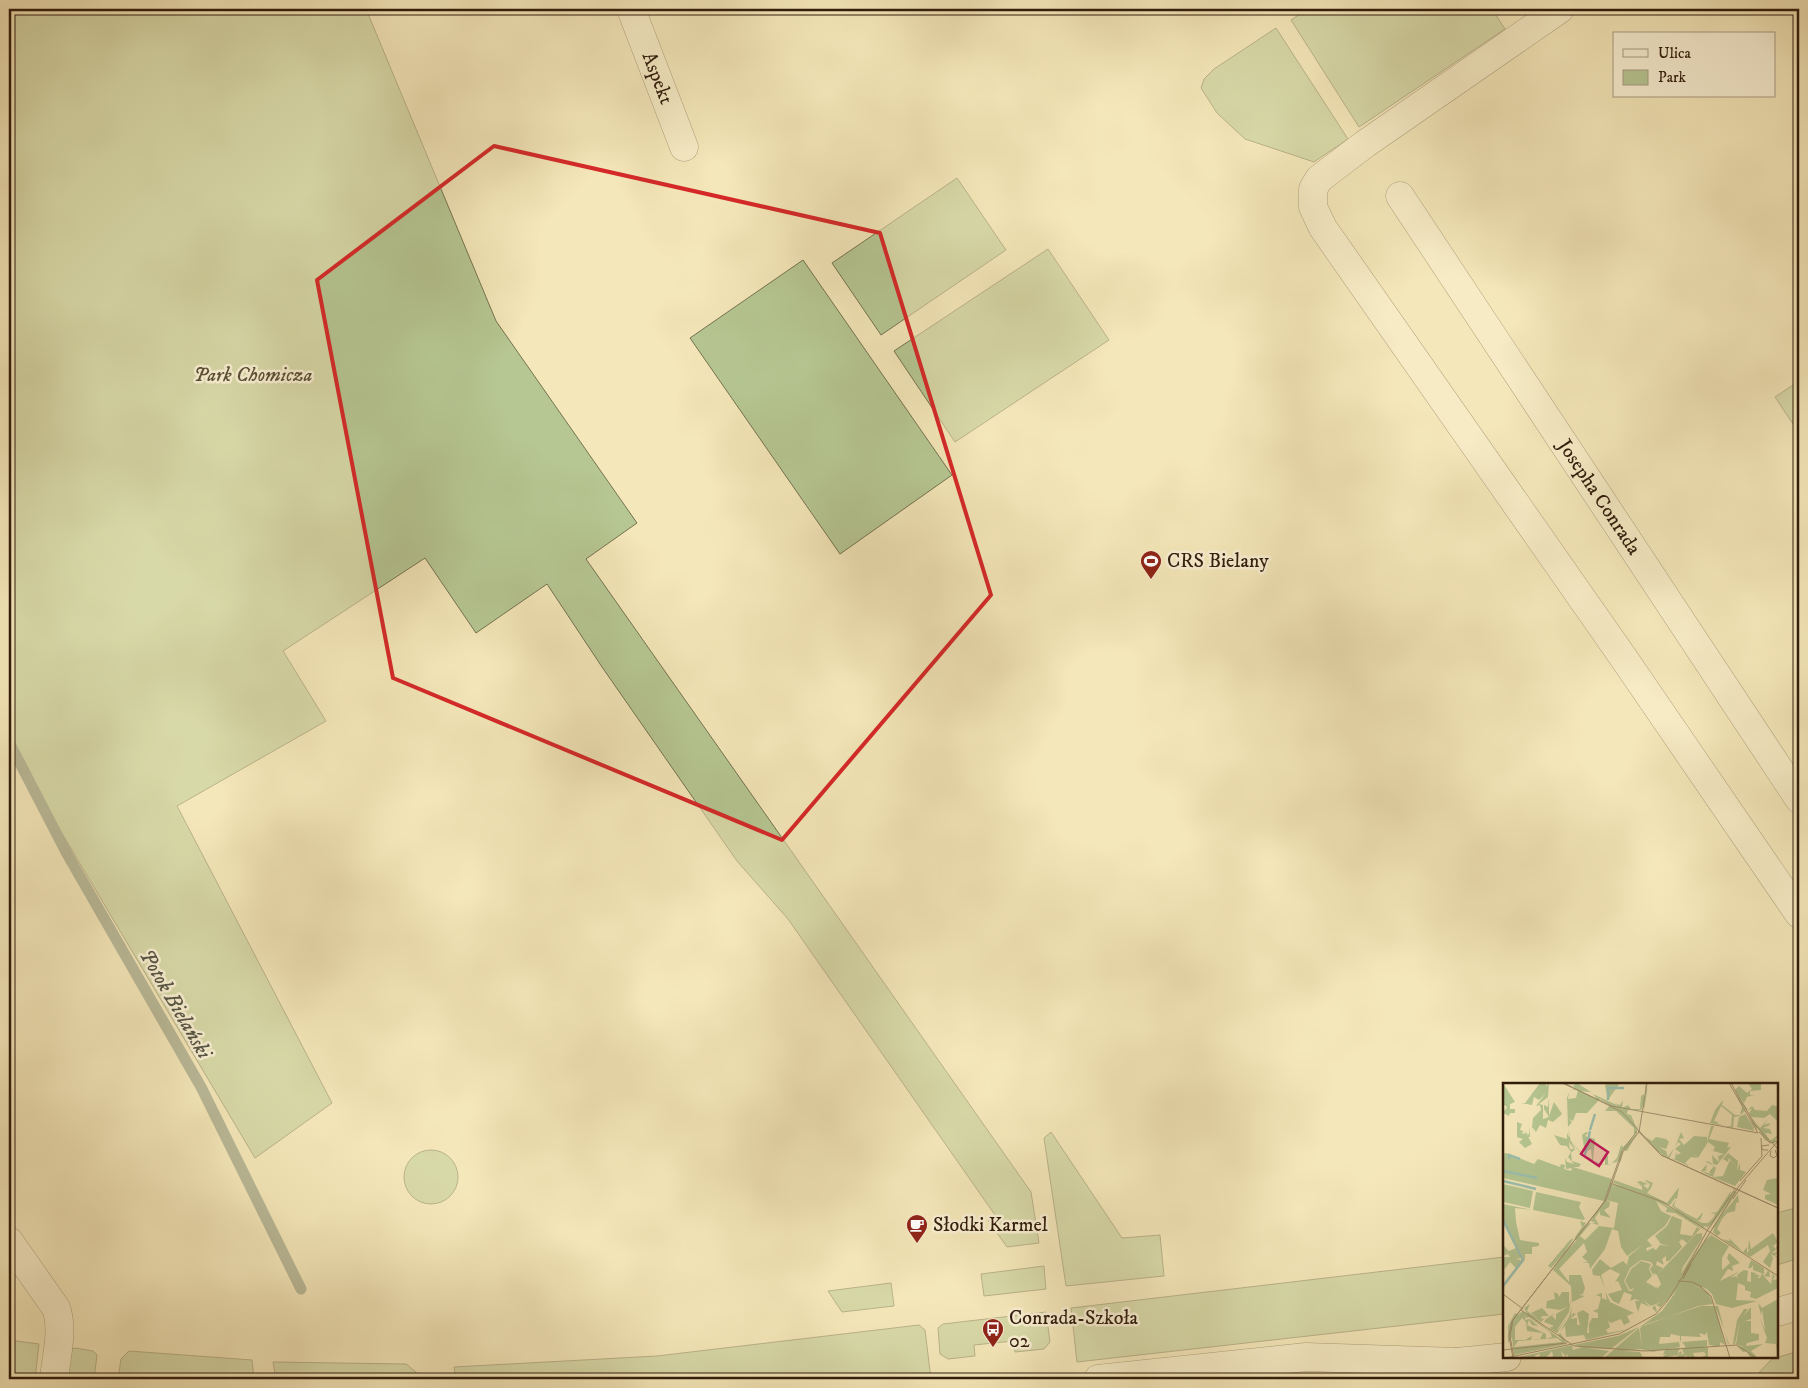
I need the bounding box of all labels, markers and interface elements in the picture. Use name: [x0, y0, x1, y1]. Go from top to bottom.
legend: [1613, 32, 1776, 98]
text: Ulica: [1658, 44, 1691, 63]
street label: Aspekt: [636, 48, 679, 108]
text: Park: [1658, 68, 1687, 87]
park label: Park Chomicza: [194, 363, 312, 388]
street label: Josepha Conrada: [1551, 433, 1647, 560]
sports icon: CRS Bielany: [1139, 549, 1163, 580]
place label: CRS Bielany: [1167, 549, 1269, 574]
water label: Potok Bielański: [133, 944, 218, 1065]
inset map: [1503, 1083, 1778, 1358]
cafe icon: Słodki Karmel: [905, 1213, 929, 1244]
place label: Słodki Karmel: [933, 1213, 1048, 1238]
place label: Conrada-Szkoła 02: [1009, 1306, 1138, 1354]
bus stop icon: Conrada-Szkoła 02: [981, 1317, 1005, 1348]

